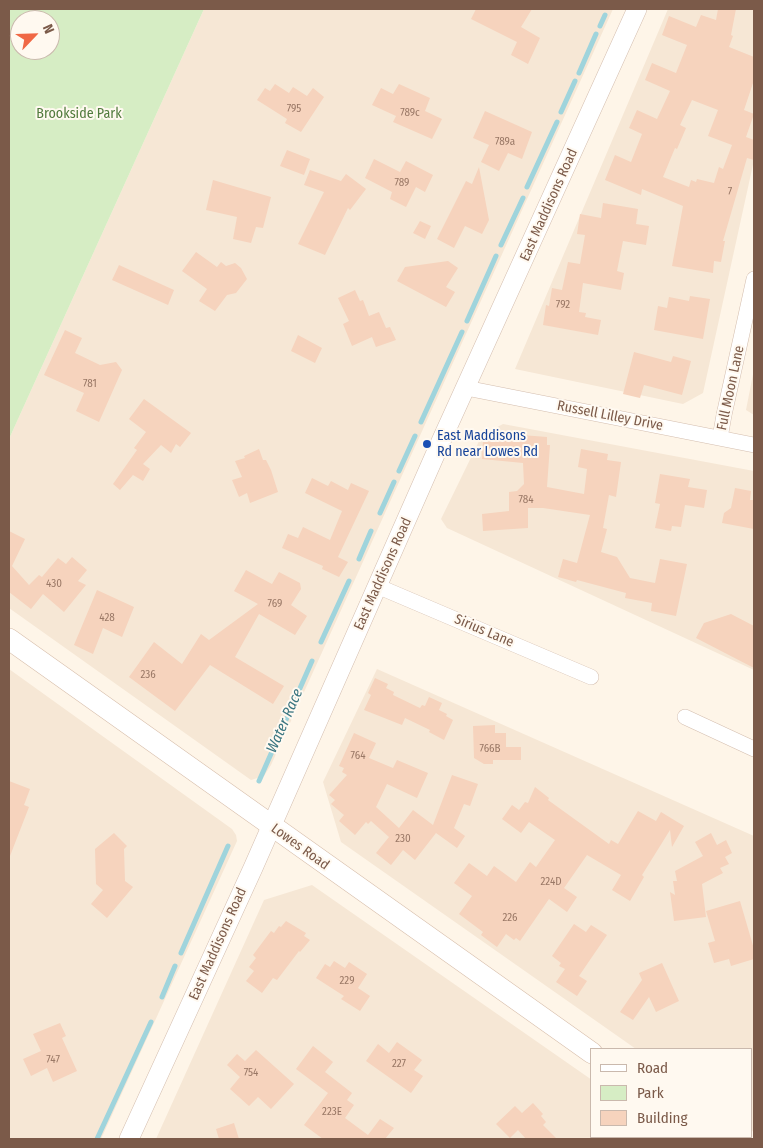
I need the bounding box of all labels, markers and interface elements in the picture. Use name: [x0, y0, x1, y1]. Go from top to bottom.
north arrow: [10, 10, 60, 60]
text: N: [39, 22, 58, 36]
house number: 795: [287, 102, 301, 116]
park label: Brookside Park: [36, 106, 122, 122]
house number: 789c: [400, 106, 420, 120]
house number: 789a: [495, 135, 515, 149]
street label: East Maddisons Road: [517, 146, 581, 264]
house number: 789: [395, 176, 409, 190]
house number: 7: [728, 185, 732, 199]
house number: 792: [556, 298, 570, 312]
street label: Full Moon Lane: [714, 344, 748, 432]
house number: 781: [83, 377, 97, 391]
street label: Russell Lilley Drive: [556, 398, 664, 434]
place label: East Maddisons Rd near Lowes Rd: [437, 428, 538, 461]
marker: East Maddisons Rd near Lowes Rd: [421, 438, 433, 450]
house number: 784: [518, 493, 534, 507]
street label: East Maddisons Road: [351, 515, 415, 633]
house number: 430: [46, 577, 62, 591]
house number: 769: [268, 597, 282, 611]
house number: 428: [99, 611, 115, 625]
street label: Sirius Lane: [452, 611, 516, 651]
house number: 236: [140, 668, 156, 682]
water label: Water Race: [263, 686, 307, 756]
house number: 766B: [479, 742, 501, 756]
house number: 764: [351, 749, 365, 763]
street label: Lowes Road: [268, 820, 332, 874]
house number: 230: [395, 832, 411, 846]
house number: 224D: [540, 875, 562, 889]
street label: East Maddisons Road: [186, 885, 250, 1003]
house number: 226: [502, 911, 518, 925]
house number: 229: [340, 974, 354, 988]
legend: [590, 1048, 753, 1138]
house number: 747: [46, 1053, 60, 1067]
house number: 227: [392, 1057, 406, 1071]
text: Road: [637, 1059, 668, 1077]
house number: 754: [244, 1066, 258, 1080]
text: Park: [637, 1084, 664, 1102]
house number: 223E: [322, 1105, 342, 1119]
text: Building: [637, 1109, 688, 1127]

